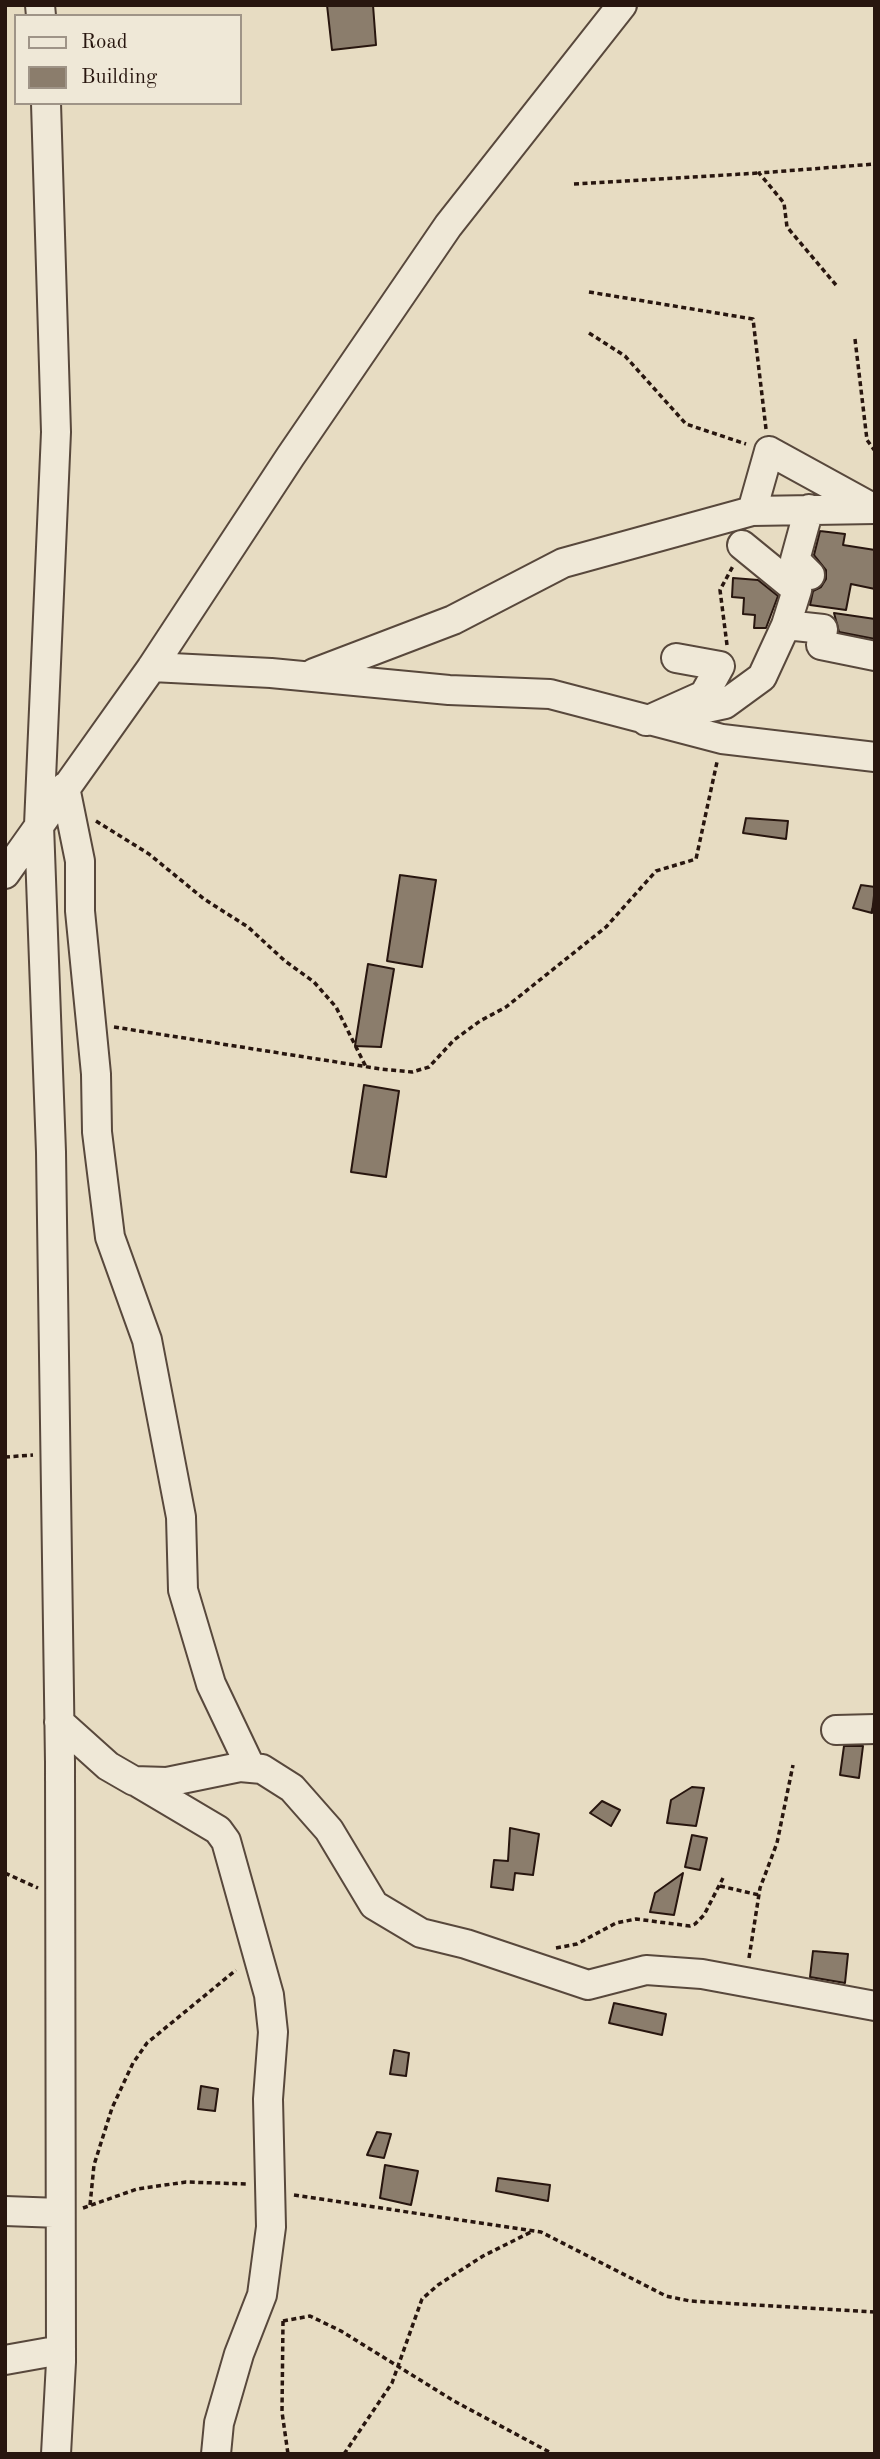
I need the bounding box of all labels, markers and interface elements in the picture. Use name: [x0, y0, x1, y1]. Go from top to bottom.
legend: [14, 14, 242, 105]
text: Road: [81, 32, 128, 53]
text: Building: [81, 67, 157, 88]

